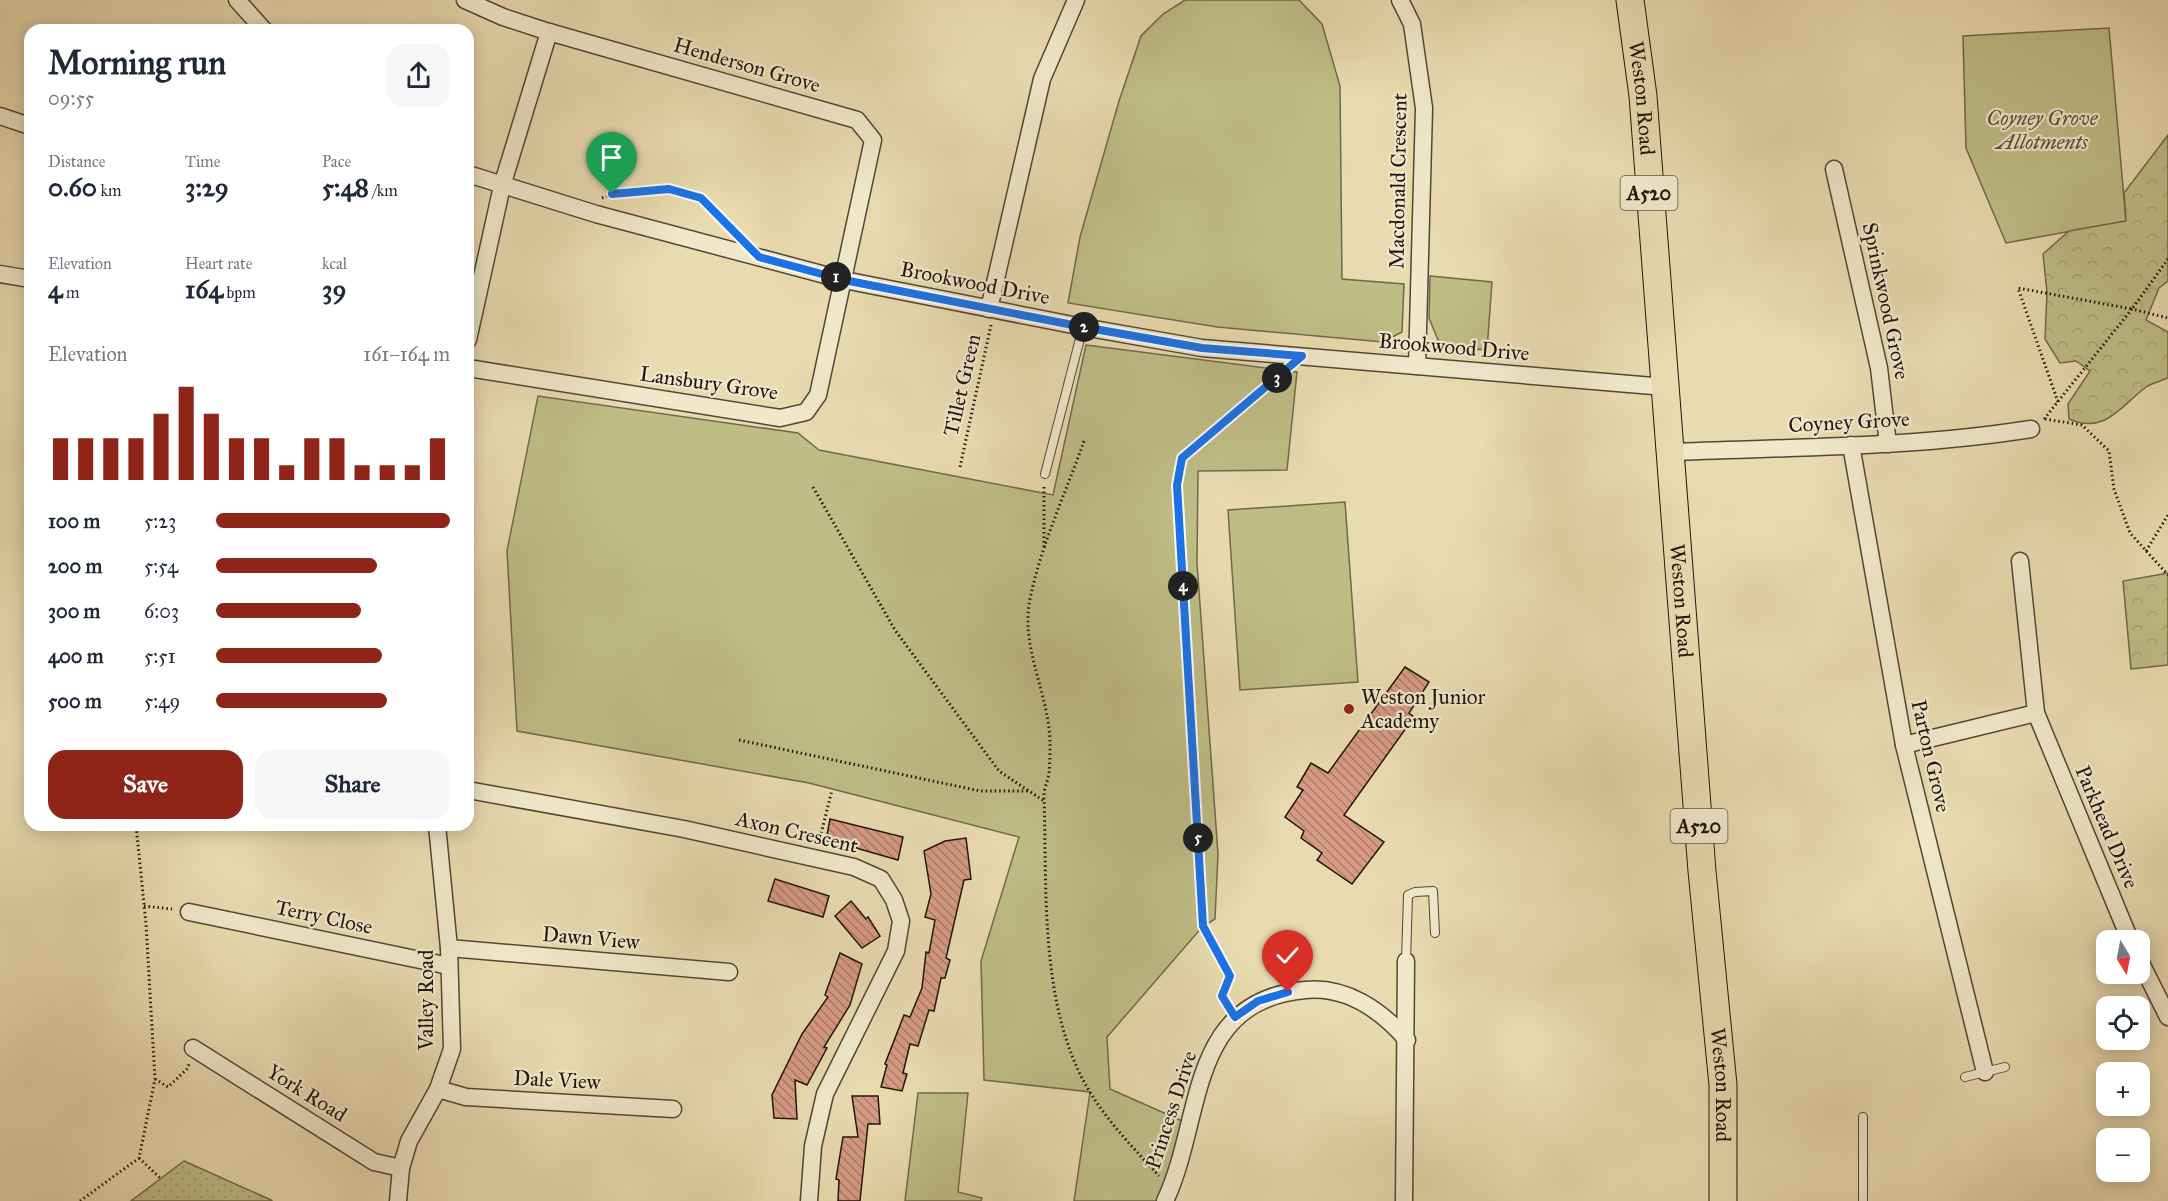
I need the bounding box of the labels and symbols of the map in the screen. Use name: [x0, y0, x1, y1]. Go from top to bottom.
street label: Henderson Grove: [670, 32, 824, 98]
street label: Weston Road: [1623, 40, 1660, 157]
street label: Macdonald Crescent: [1383, 92, 1413, 269]
park label: Coyney Grove Allotments: [1987, 105, 2099, 155]
pin: [586, 132, 637, 194]
road number: A520: [1620, 176, 1678, 210]
street label: Sprinkwood Grove: [1857, 220, 1915, 382]
street label: Brookwood Drive: [898, 256, 1052, 310]
pin: 1: [821, 262, 851, 292]
pin: 2: [1069, 312, 1099, 342]
street label: Brookwood Drive: [1377, 327, 1531, 367]
street label: Tillet Green: [938, 331, 986, 439]
street label: Lansbury Grove: [638, 360, 780, 406]
pin: 3: [1262, 363, 1292, 393]
street label: Coyney Grove: [1788, 406, 1911, 438]
street label: Weston Road: [1664, 543, 1699, 659]
pin: 4: [1168, 571, 1198, 601]
place label: Weston Junior Academy: [1360, 684, 1485, 734]
street label: Parton Grove: [1905, 697, 1957, 815]
marker: Weston Junior Academy: [1342, 702, 1356, 716]
street label: Parkhead Drive: [2069, 762, 2145, 893]
street label: Axon Crescent: [732, 805, 861, 859]
road number: A520: [1670, 809, 1728, 843]
pin: 5: [1183, 823, 1213, 853]
street label: Terry Close: [273, 894, 375, 940]
street label: Dawn View: [541, 921, 641, 955]
pin: [1262, 930, 1313, 992]
north arrow: [2096, 930, 2150, 984]
street label: Valley Road: [413, 949, 439, 1051]
street label: Weston Road: [1704, 1027, 1736, 1142]
street label: Princess Drive: [1140, 1047, 1202, 1172]
street label: York Road: [262, 1058, 352, 1128]
street label: Dale View: [513, 1065, 601, 1095]

